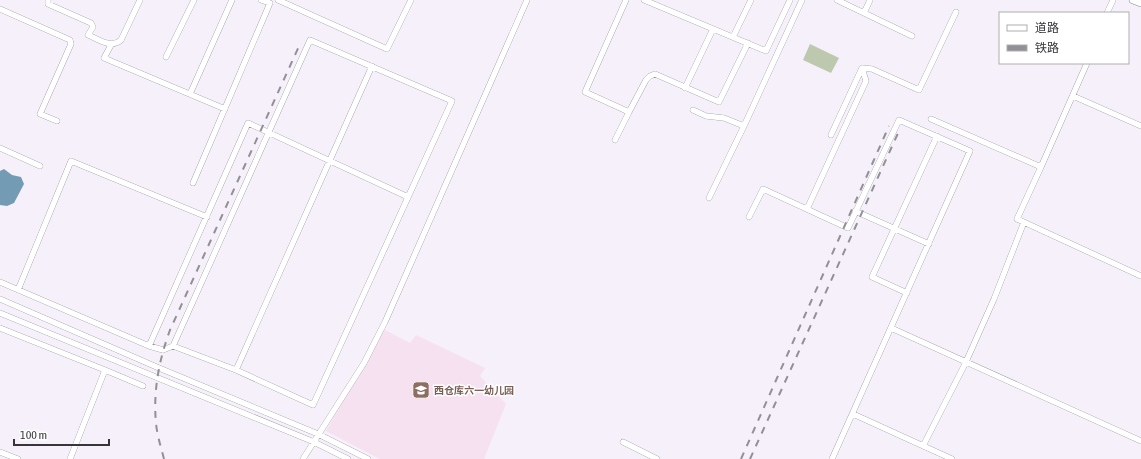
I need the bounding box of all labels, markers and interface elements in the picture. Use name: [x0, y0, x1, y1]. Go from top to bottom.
legend: [999, 12, 1129, 64]
text: 道路: [1035, 21, 1059, 35]
text: 铁路: [1035, 41, 1059, 55]
school or university icon: 西仓库六一幼儿园: [411, 380, 431, 400]
place label: 西仓库六一幼儿园: [434, 384, 514, 396]
scale bar: [14, 421, 109, 447]
text: 100 m: [20, 428, 47, 442]

